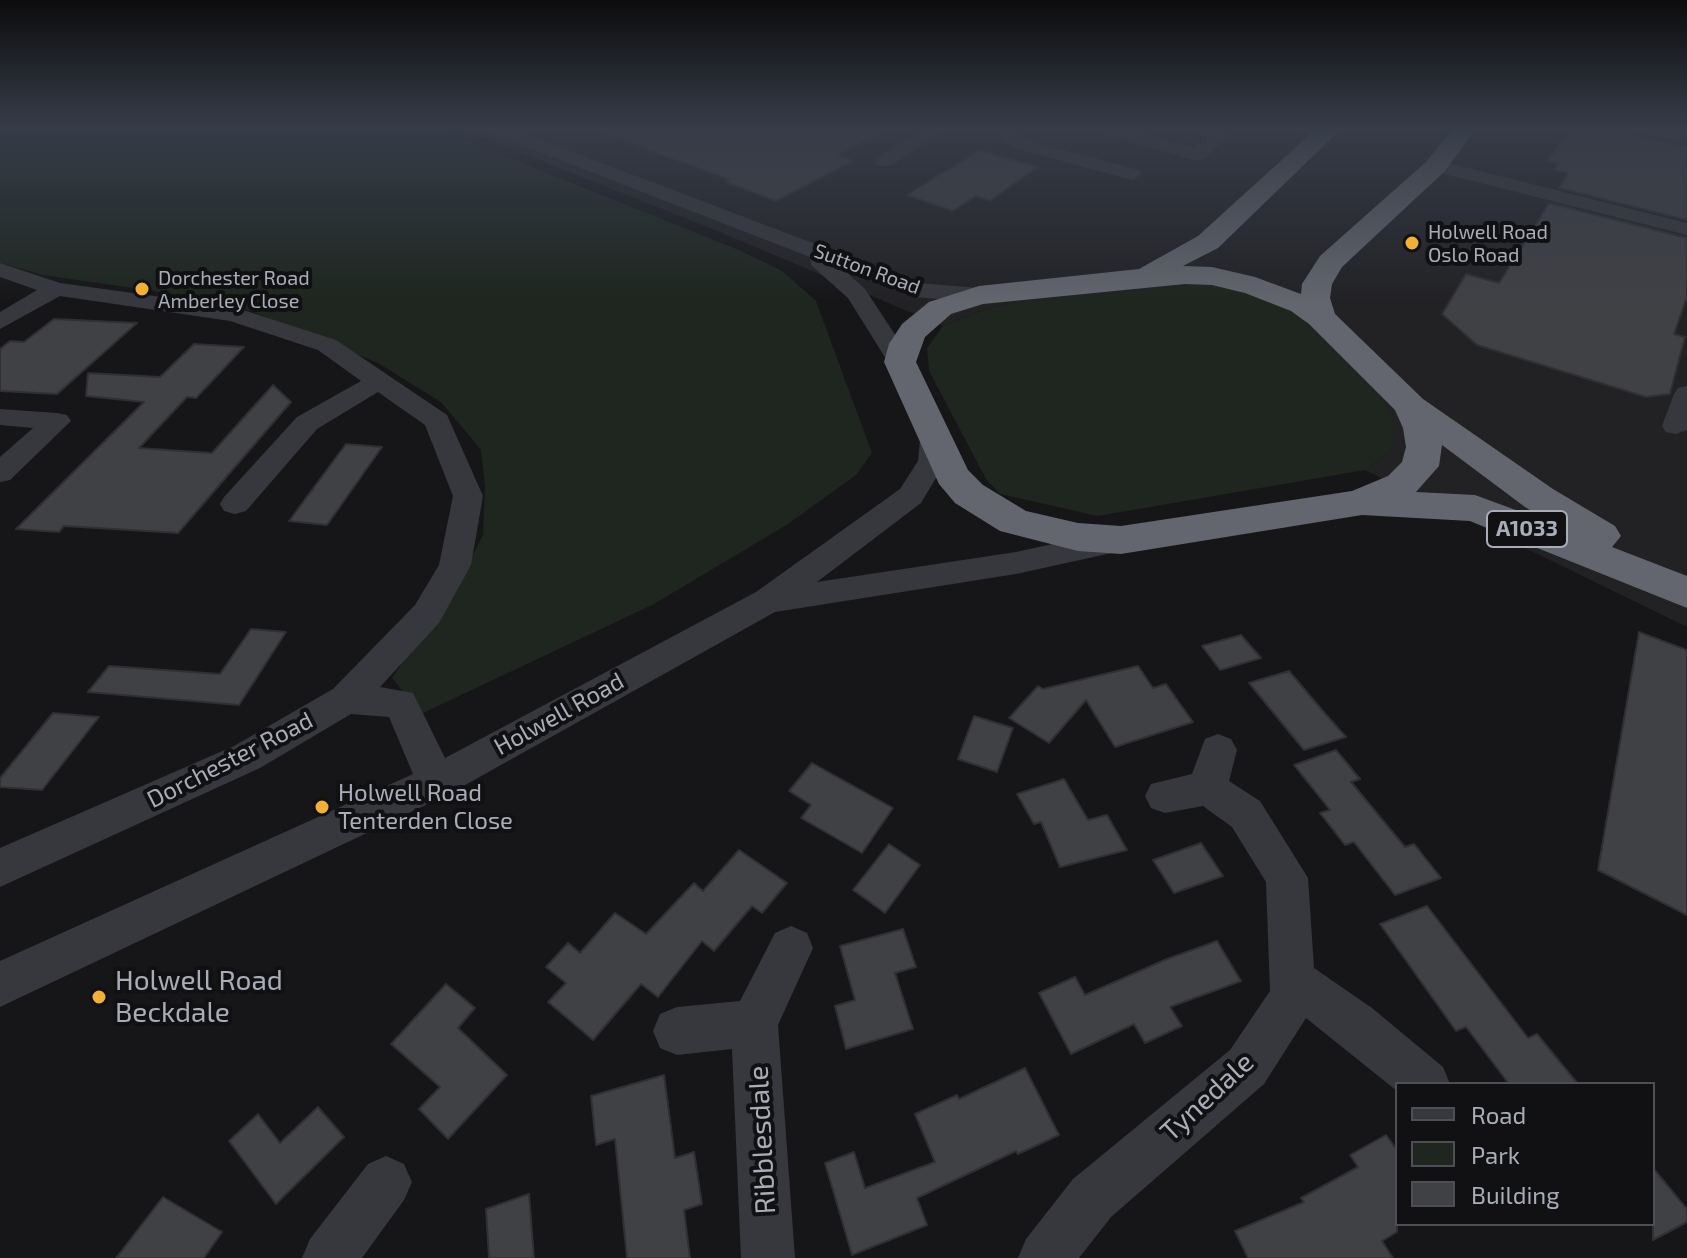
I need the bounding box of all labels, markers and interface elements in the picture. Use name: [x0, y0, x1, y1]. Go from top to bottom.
place label: Holwell Road Oslo Road: [1428, 220, 1548, 267]
marker: Holwell Road Oslo Road: [1403, 234, 1421, 252]
street label: Sutton Road: [811, 239, 923, 299]
place label: Dorchester Road Amberley Close: [158, 266, 310, 313]
marker: Dorchester Road Amberley Close: [133, 280, 151, 298]
road number: A1033: [1487, 511, 1567, 547]
street label: Holwell Road: [489, 667, 629, 761]
street label: Dorchester Road: [142, 706, 318, 814]
place label: Holwell Road Tenterden Close: [338, 779, 513, 835]
marker: Holwell Road Tenterden Close: [313, 798, 331, 816]
place label: Holwell Road Beckdale: [115, 964, 283, 1030]
marker: Holwell Road Beckdale: [90, 988, 108, 1006]
street label: Tynedale: [1153, 1045, 1261, 1149]
street label: Ribblesdale: [741, 1065, 783, 1215]
legend: [1395, 1082, 1655, 1226]
text: Road: [1471, 1100, 1526, 1129]
text: Park: [1471, 1140, 1520, 1169]
text: Building: [1471, 1180, 1560, 1209]

